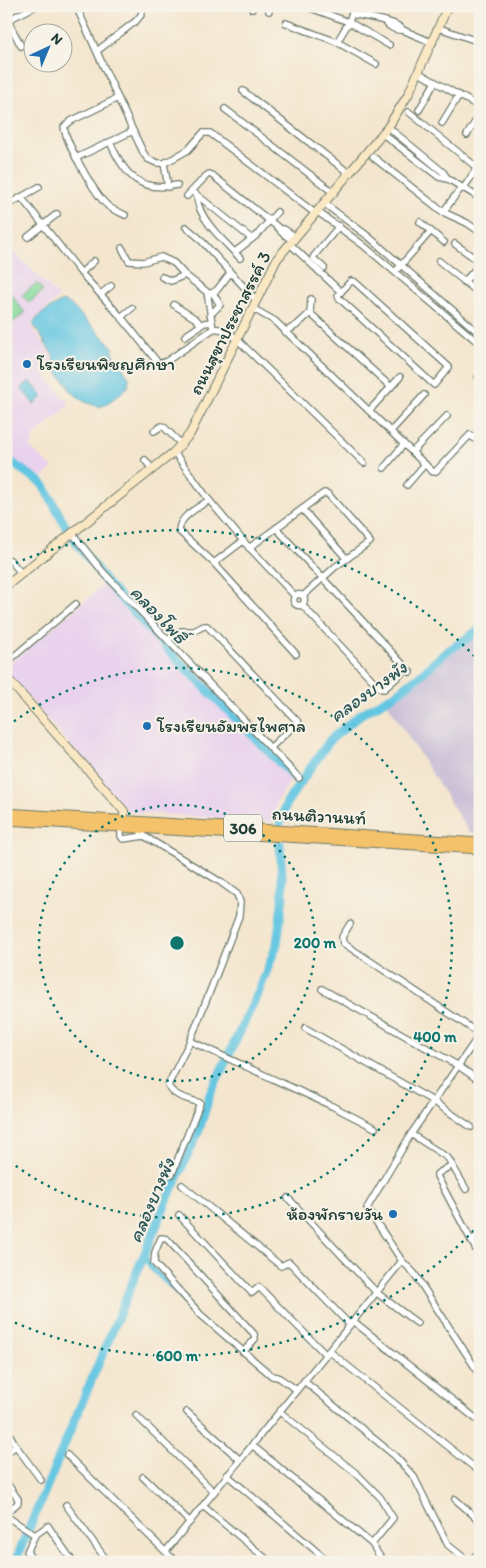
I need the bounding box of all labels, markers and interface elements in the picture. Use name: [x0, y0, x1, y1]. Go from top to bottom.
north arrow: [22, 22, 72, 72]
text: N: [47, 30, 66, 48]
street label: ถนนสุขาประชาสรรค์ 3: [184, 247, 276, 399]
place label: โรงเรียนพิชญศึกษา: [36, 353, 175, 375]
marker: โรงเรียนพิชญศึกษา: [21, 358, 33, 370]
water label: คลองโพธิ์: [125, 580, 195, 651]
water label: คลองบางพัง: [325, 655, 412, 727]
place label: โรงเรียนอัมพรไพศาล: [156, 715, 306, 737]
marker: โรงเรียนอัมพรไพศาล: [141, 720, 153, 732]
street label: ถนนติวานนท์: [271, 803, 367, 829]
road number: 306: [224, 814, 262, 841]
centre of rings: [168, 934, 186, 952]
text: 200 m: [294, 934, 337, 952]
text: 400 m: [413, 1028, 457, 1046]
water label: คลองบางพัง: [123, 1154, 180, 1246]
place label: ห้องพักรายวัน: [286, 1203, 384, 1225]
marker: ห้องพักรายวัน: [387, 1208, 399, 1220]
text: 600 m: [156, 1347, 199, 1365]

